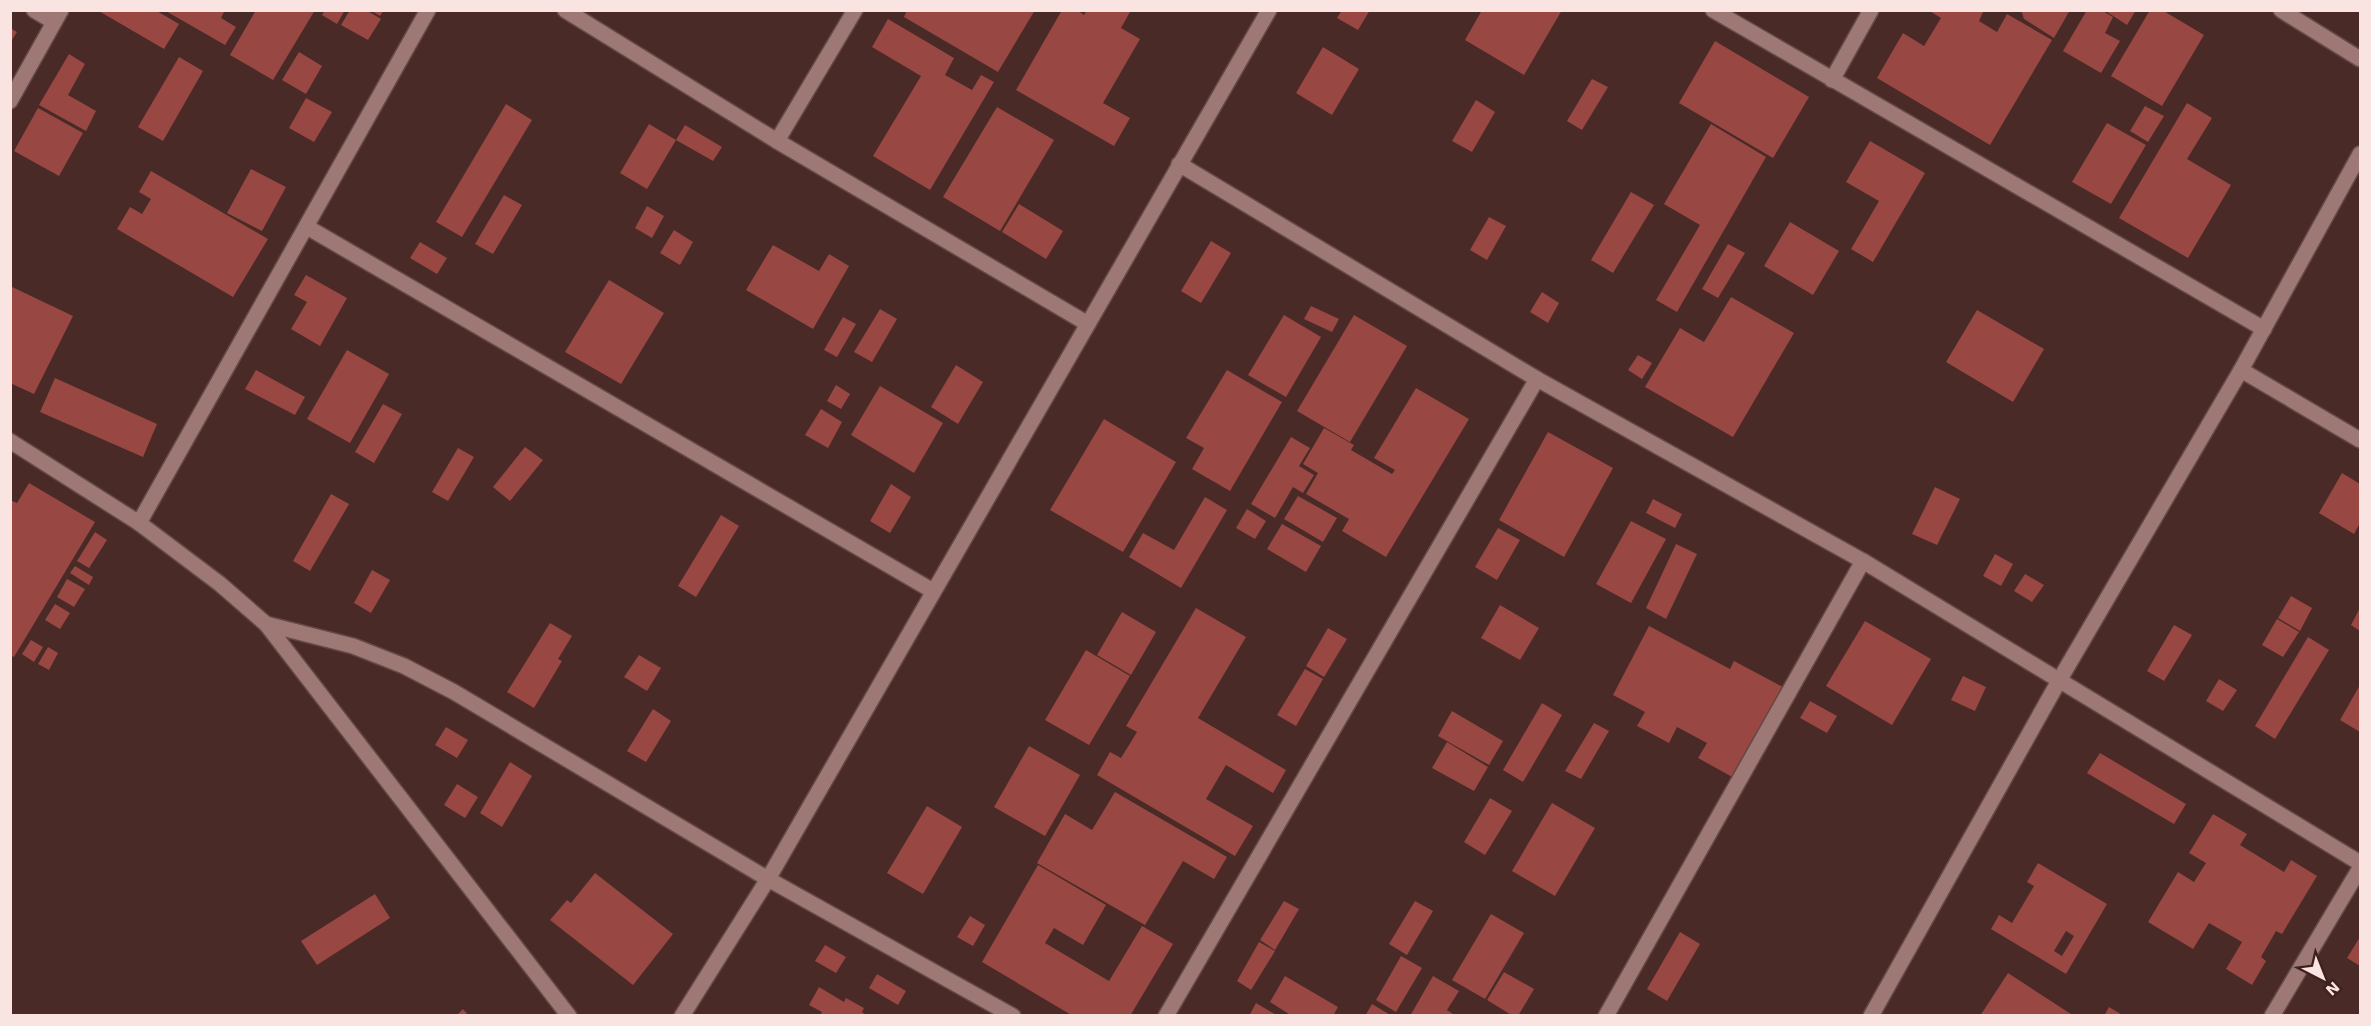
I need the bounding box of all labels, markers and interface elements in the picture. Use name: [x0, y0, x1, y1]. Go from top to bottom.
north arrow: [2293, 948, 2353, 1008]
text: N: [2322, 978, 2343, 1000]

